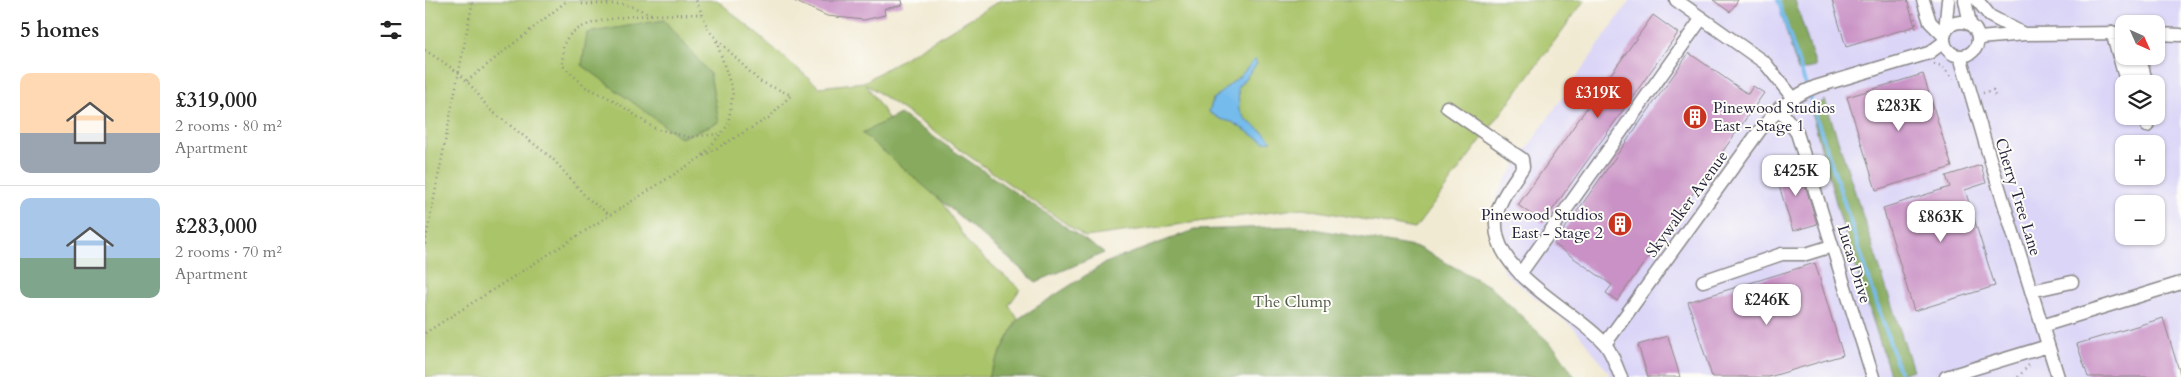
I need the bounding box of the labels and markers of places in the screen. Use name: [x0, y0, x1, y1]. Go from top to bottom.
pin: £319K: [1563, 76, 1633, 119]
pin: £283K: [1864, 90, 1934, 132]
place label: Pinewood Studios East - Stage 1: [1713, 97, 1835, 137]
building icon: Pinewood Studios East - Stage 1: [1682, 104, 1708, 130]
pin: £425K: [1761, 154, 1831, 197]
pin: £863K: [1906, 200, 1976, 243]
place label: Pinewood Studios East - Stage 2: [1481, 204, 1603, 244]
building icon: Pinewood Studios East - Stage 2: [1607, 211, 1633, 237]
pin: £246K: [1732, 284, 1802, 326]

